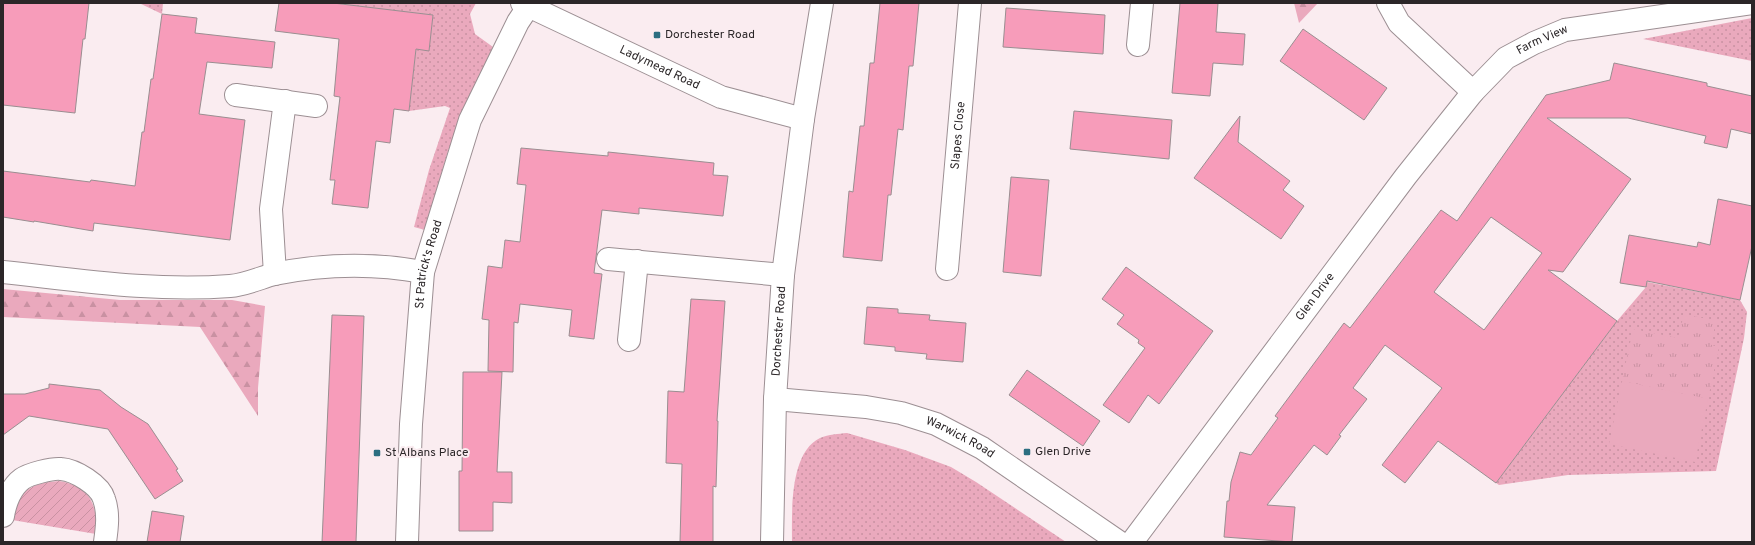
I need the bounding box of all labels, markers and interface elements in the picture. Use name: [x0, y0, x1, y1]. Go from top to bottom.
street label: Farm View: [1514, 21, 1571, 59]
place label: Dorchester Road: [665, 27, 755, 43]
marker: Dorchester Road: [652, 30, 662, 40]
street label: Ladymead Road: [617, 42, 702, 94]
street label: Slapes Close: [948, 101, 969, 170]
street label: St Patrick's Road: [412, 218, 447, 310]
street label: Glen Drive: [1292, 270, 1339, 324]
street label: Dorchester Road: [768, 286, 790, 377]
street label: Warwick Road: [924, 413, 998, 462]
place label: Glen Drive: [1035, 444, 1091, 460]
place label: St Albans Place: [385, 445, 469, 461]
marker: Glen Drive: [1022, 447, 1032, 457]
marker: St Albans Place: [372, 448, 382, 458]

